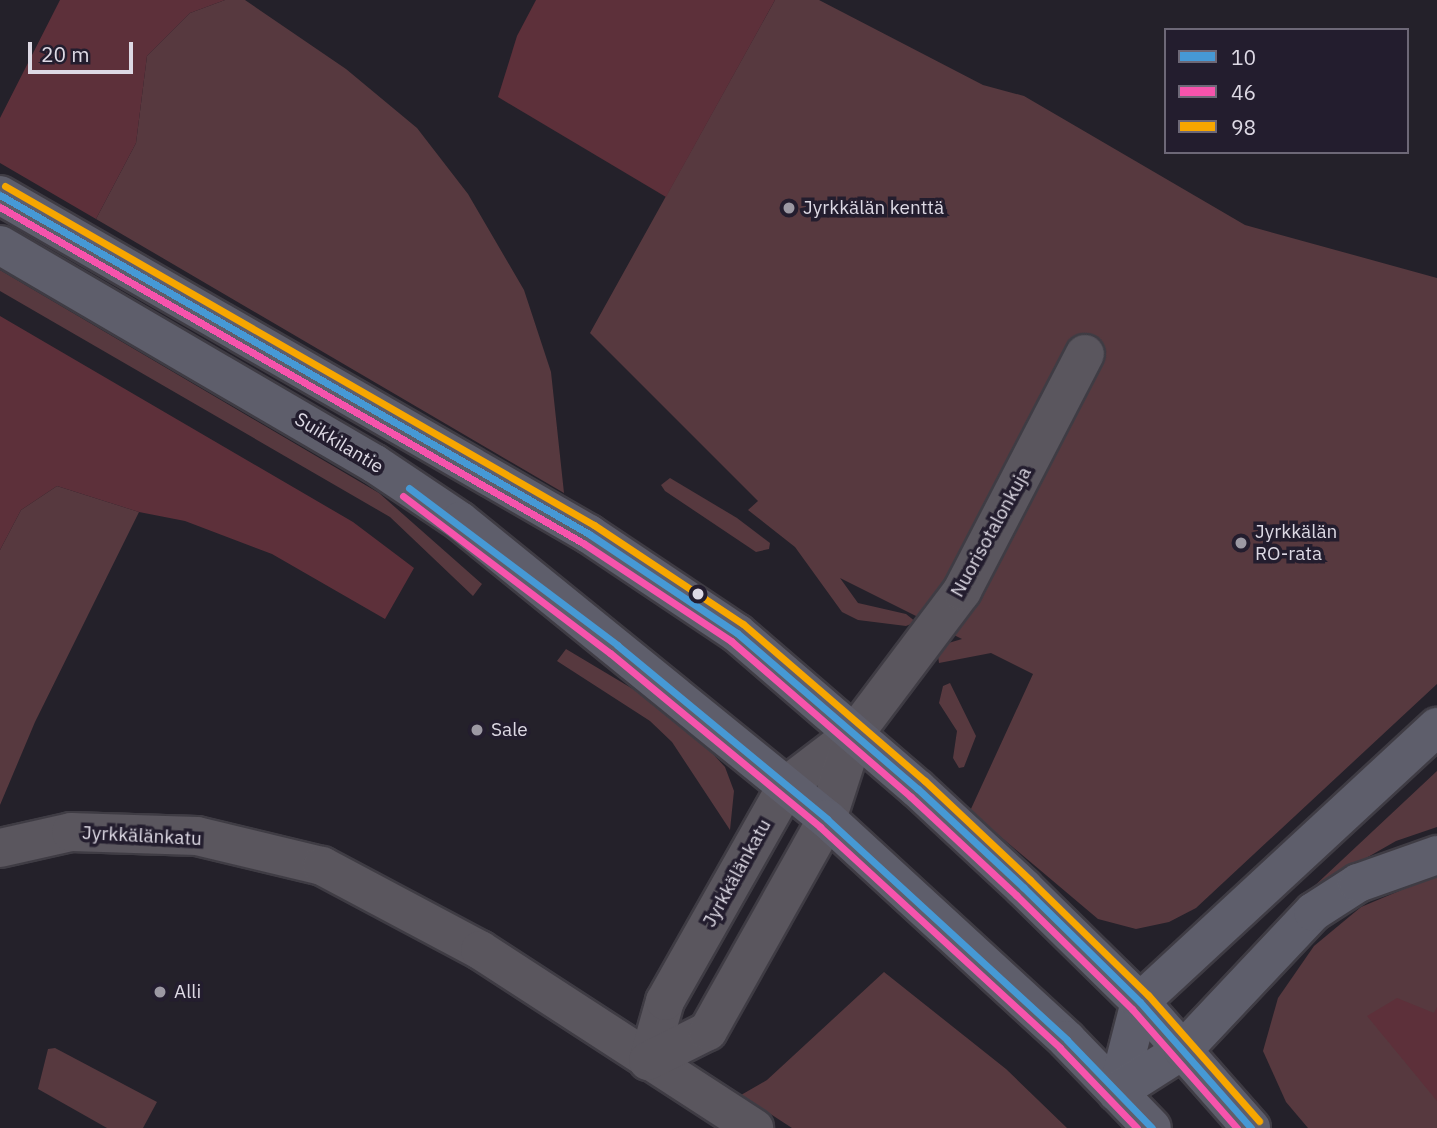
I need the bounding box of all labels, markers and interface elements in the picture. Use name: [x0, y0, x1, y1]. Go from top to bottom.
scale bar: [32, 28, 136, 72]
legend: [1164, 28, 1409, 154]
text: 20 m: [41, 40, 90, 68]
text: 10: [1231, 43, 1256, 71]
text: 46: [1231, 78, 1256, 106]
text: 98: [1231, 113, 1256, 141]
place label: Jyrkkälän kenttä: [803, 197, 944, 219]
marker: Jyrkkälän kenttä: [781, 200, 797, 216]
street label: Suikkilantie: [291, 408, 387, 478]
street label: Nuorisotalonkuja: [946, 463, 1036, 601]
place label: Jyrkkälän RO-rata: [1255, 521, 1337, 565]
marker: Jyrkkälän RO-rata: [1233, 535, 1249, 551]
unlabelled marker: [691, 587, 705, 601]
place label: Sale: [491, 719, 528, 741]
marker: Sale: [469, 722, 485, 738]
street label: Jyrkkälänkatu: [698, 815, 776, 931]
street label: Jyrkkälänkatu: [82, 821, 202, 851]
place label: Alli: [174, 981, 201, 1003]
marker: Alli: [152, 984, 168, 1000]

